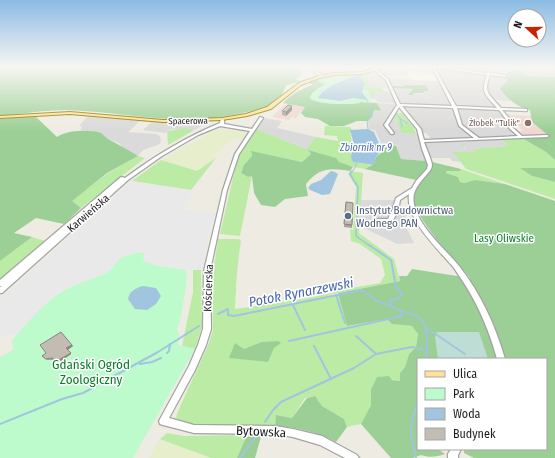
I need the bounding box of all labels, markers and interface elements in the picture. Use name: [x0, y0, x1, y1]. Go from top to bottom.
north arrow: [507, 8, 547, 48]
text: N: [511, 19, 525, 30]
street label: Spacerowa: [168, 116, 208, 126]
place label: Żłobek "Tulik": [469, 118, 520, 128]
marker: Żłobek "Tulik": [523, 118, 533, 128]
water label: Zbiornik nr 9: [339, 142, 392, 154]
street label: Karwieńska: [65, 192, 112, 235]
place label: Instytut Budownictwa Wodnego PAN: [356, 204, 453, 230]
marker: Instytut Budownictwa Wodnego PAN: [343, 211, 353, 221]
park label: Lasy Oliwskie: [474, 232, 534, 245]
street label: Kościerska: [201, 264, 216, 312]
water label: Potok Rynarzewski: [247, 274, 355, 311]
park label: Gdański Ogród Zoologiczny: [52, 357, 130, 387]
legend: [417, 358, 547, 450]
text: Ulica: [453, 367, 477, 381]
text: Park: [453, 387, 475, 401]
text: Woda: [453, 407, 481, 421]
street label: Bytowska: [236, 423, 286, 440]
text: Budynek: [453, 427, 496, 441]

